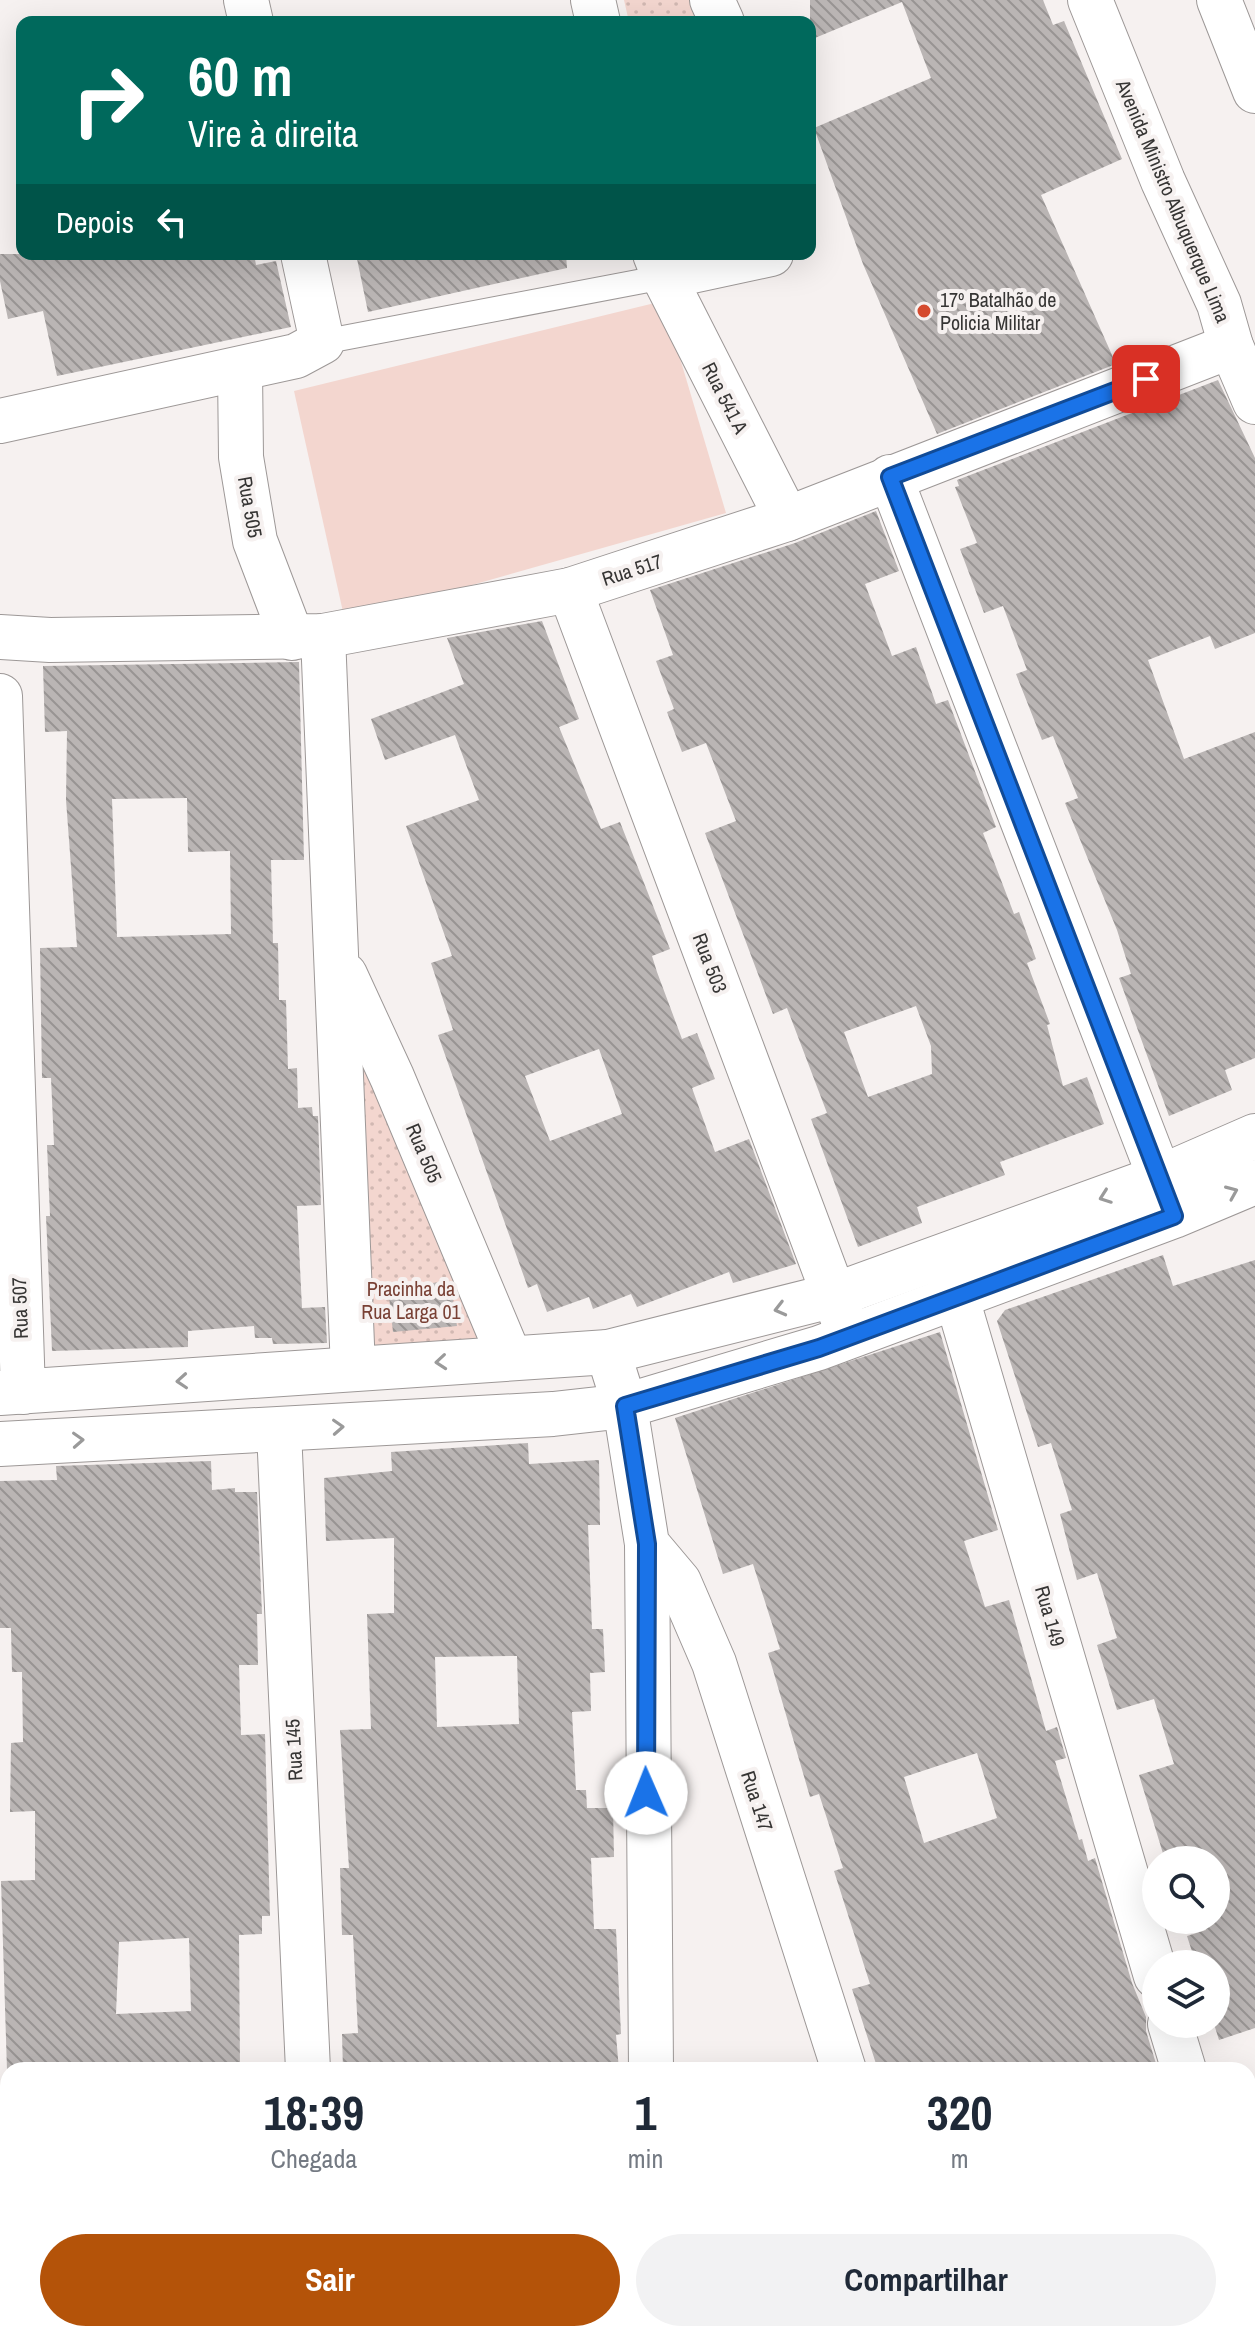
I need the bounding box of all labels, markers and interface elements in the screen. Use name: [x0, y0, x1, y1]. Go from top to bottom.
text: 60 m: [188, 38, 293, 113]
icon: right: [56, 48, 160, 152]
street label: Avenida Ministro Albuquerque Lima: [1110, 74, 1237, 326]
text: Vire à direita: [188, 110, 358, 158]
icon: left: [150, 200, 194, 244]
text: Depois: [56, 202, 134, 242]
place label: 17º Batalhão de Policia Militar: [940, 286, 1056, 336]
marker: 17º Batalhão de Policia Militar: [915, 302, 933, 320]
pin: [1112, 345, 1180, 413]
icon: arrive: [1124, 357, 1168, 401]
street label: Rua 541 A: [696, 358, 755, 438]
street label: Rua 505: [232, 474, 269, 540]
street label: Rua 517: [598, 547, 665, 592]
street label: Rua 503: [687, 929, 734, 997]
street label: Rua 505: [400, 1119, 449, 1187]
one-way arrow: [1224, 1185, 1238, 1201]
one-way arrow: [1099, 1187, 1113, 1204]
park label: Pracinha da Rua Larga 01: [361, 1275, 461, 1325]
street label: Rua 507: [5, 1277, 34, 1339]
one-way arrow: [773, 1300, 787, 1317]
one-way arrow: [435, 1353, 448, 1370]
one-way arrow: [175, 1372, 188, 1389]
one-way arrow: [332, 1419, 345, 1436]
one-way arrow: [72, 1432, 85, 1449]
street label: Rua 149: [1029, 1582, 1072, 1649]
street label: Rua 145: [278, 1718, 309, 1782]
position arrow: [604, 1751, 688, 1835]
street label: Rua 147: [735, 1767, 780, 1834]
map controls: [1142, 1846, 1230, 2038]
button: search: [1142, 1846, 1230, 1934]
button: layers: [1142, 1950, 1230, 2038]
text: 18:39: [264, 2080, 364, 2145]
text: 1: [635, 2080, 656, 2145]
text: 320: [927, 2080, 992, 2145]
text: Chegada: [271, 2141, 357, 2176]
text: min: [628, 2141, 663, 2176]
text: m: [951, 2141, 969, 2176]
button: Sair: [40, 2234, 620, 2326]
button: Compartilhar: [636, 2234, 1216, 2326]

